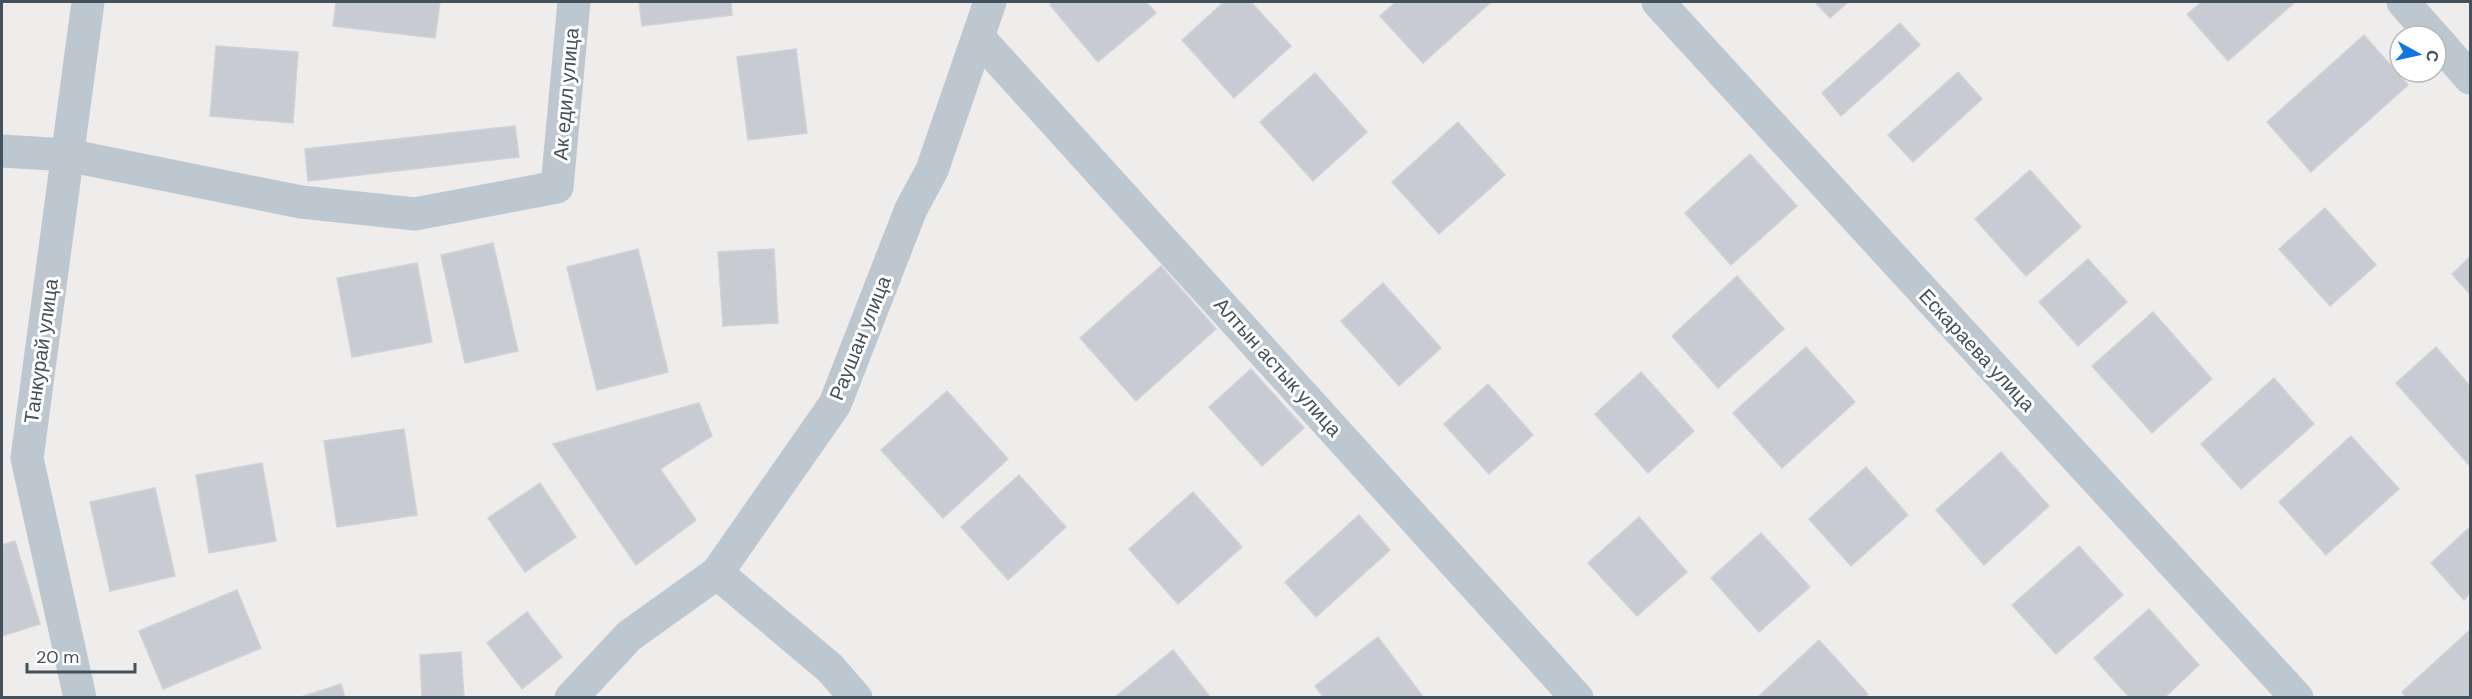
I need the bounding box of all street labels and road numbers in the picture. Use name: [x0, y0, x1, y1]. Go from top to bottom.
street label: Ак едил улица: [547, 26, 585, 161]
street label: Раушан улица: [823, 271, 897, 404]
street label: Танкурай улица: [18, 276, 64, 425]
street label: Ескараева улица: [1913, 283, 2041, 418]
street label: Алтын астык улица: [1209, 292, 1348, 443]

